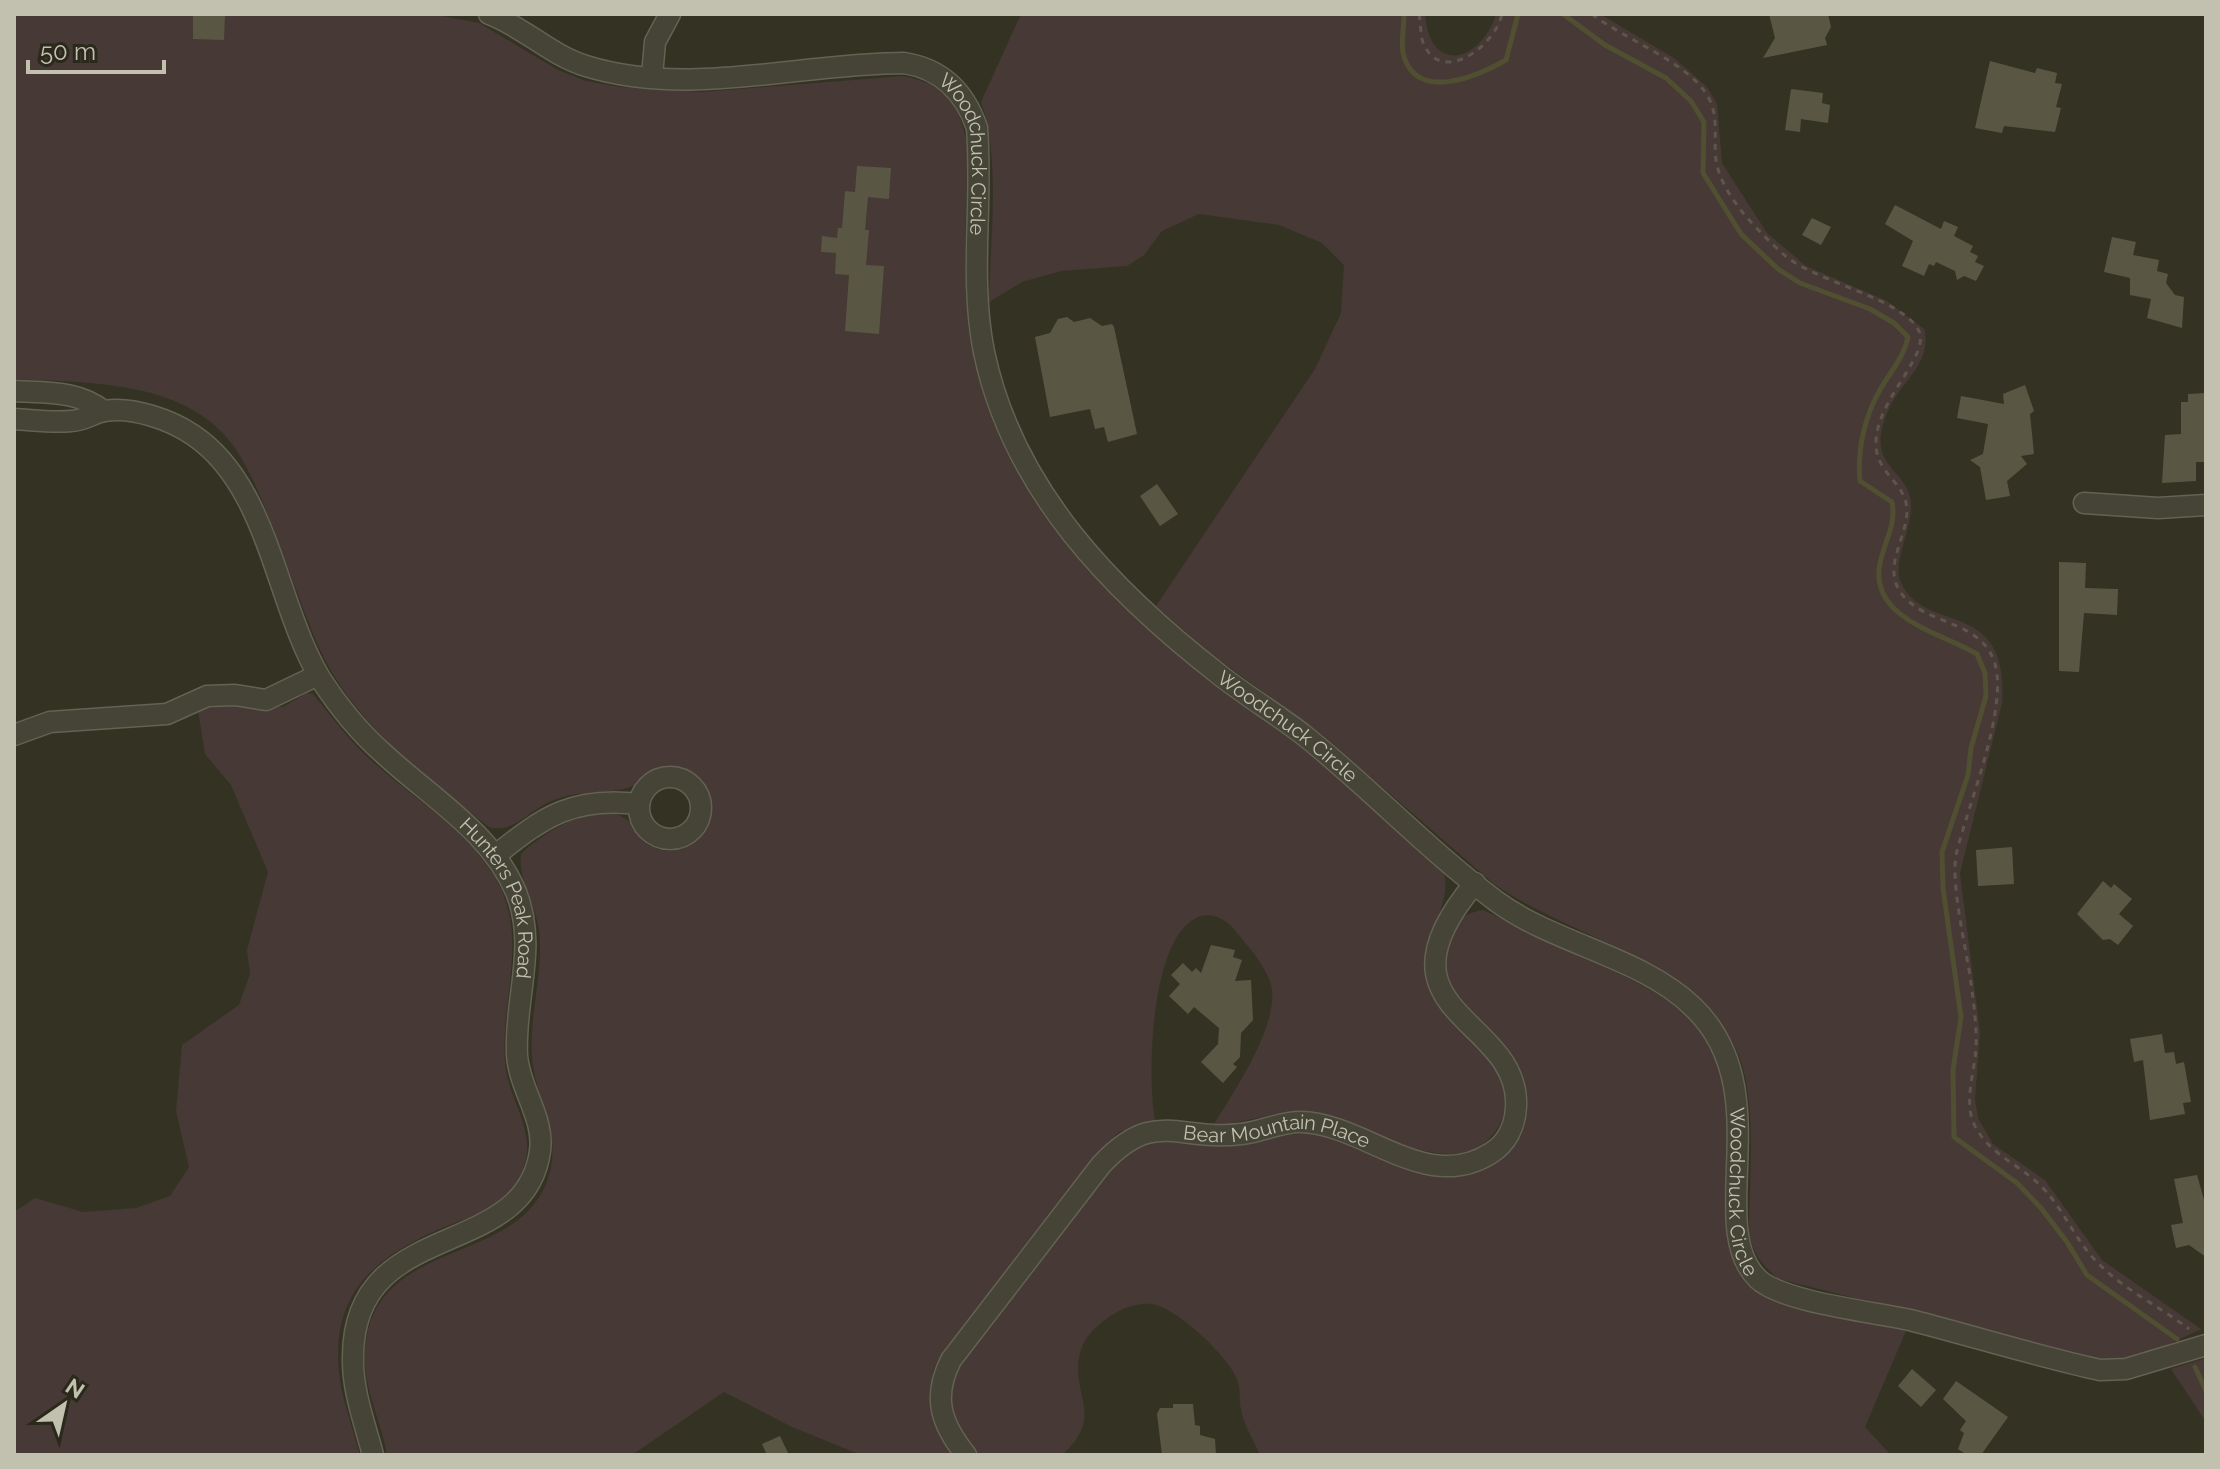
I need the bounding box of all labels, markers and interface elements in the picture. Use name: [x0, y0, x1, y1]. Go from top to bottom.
scale bar: [28, 24, 164, 74]
text: 50 m: [40, 37, 96, 66]
street label: Woodchuck Circle: [934, 68, 991, 236]
street label: Woodchuck Circle: [1213, 666, 1363, 788]
street label: Hunters Peak Road: [455, 813, 537, 980]
street label: Woodchuck Circle: [1724, 1107, 1763, 1281]
street label: Bear Mountain Place: [1182, 1110, 1374, 1153]
north arrow: [24, 1365, 104, 1445]
text: N: [61, 1373, 89, 1404]

